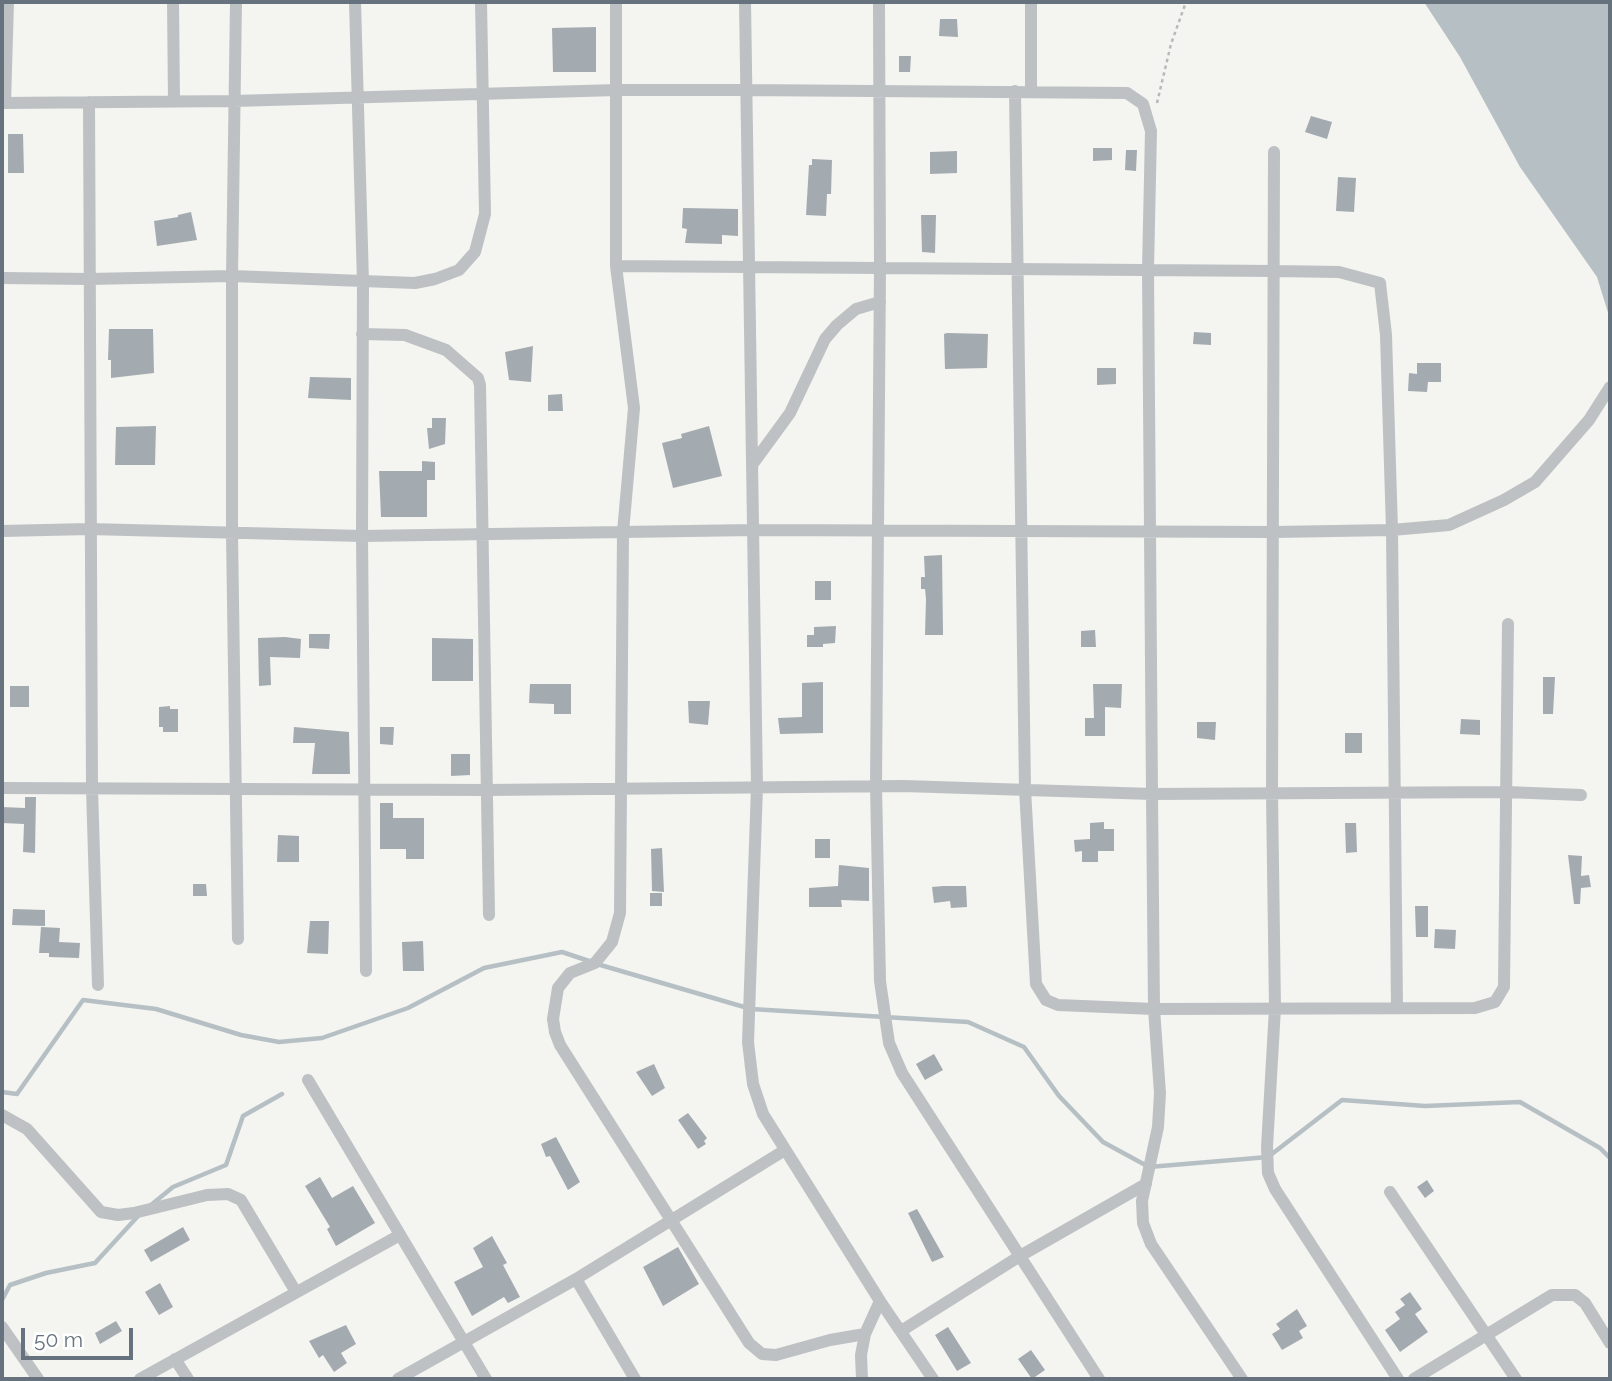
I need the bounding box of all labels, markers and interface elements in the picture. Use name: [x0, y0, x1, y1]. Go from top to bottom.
scale bar: [24, 1314, 136, 1358]
text: 50 m: [34, 1327, 83, 1352]

